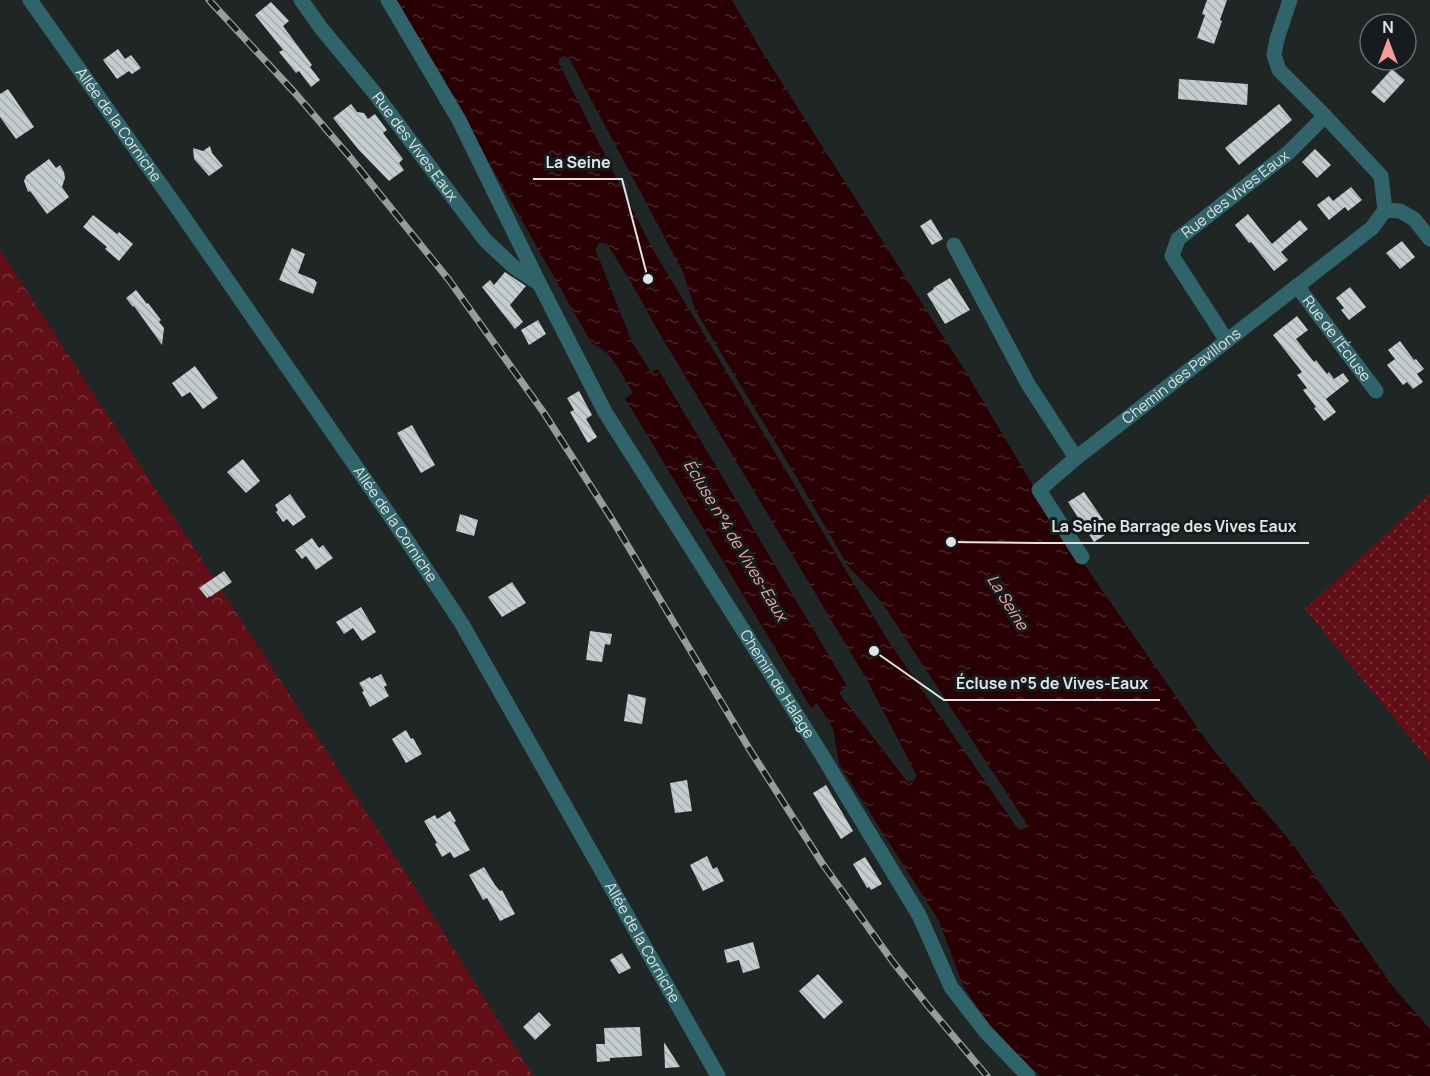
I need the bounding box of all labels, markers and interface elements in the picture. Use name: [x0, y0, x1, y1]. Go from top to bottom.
north arrow: [1358, 12, 1418, 72]
text: N: [1382, 16, 1394, 38]
street label: Allée de la Corniche: [71, 63, 167, 186]
street label: Rue des Vives Eaux: [367, 88, 463, 206]
callout: La Seine: [533, 145, 622, 179]
street label: Rue des Vives Eaux: [1177, 145, 1293, 243]
text: La Seine: [545, 151, 611, 173]
street label: Rue de l'Écluse: [1298, 291, 1377, 386]
street label: Chemin des Pavillons: [1117, 323, 1245, 429]
water label: Écluse n°4 de Vives-Eaux: [679, 455, 794, 627]
street label: Allée de la Corniche: [349, 462, 443, 586]
callout: La Seine Barrage des Vives Eaux: [1039, 509, 1309, 543]
text: La Seine Barrage des Vives Eaux: [1051, 515, 1297, 537]
water label: La Seine: [982, 570, 1035, 636]
street label: Chemin de Halage: [735, 625, 820, 743]
callout: Écluse n°5 de Vives-Eaux: [944, 666, 1160, 700]
text: Écluse n°5 de Vives-Eaux: [956, 672, 1148, 694]
street label: Allée de la Corniche: [600, 878, 686, 1007]

